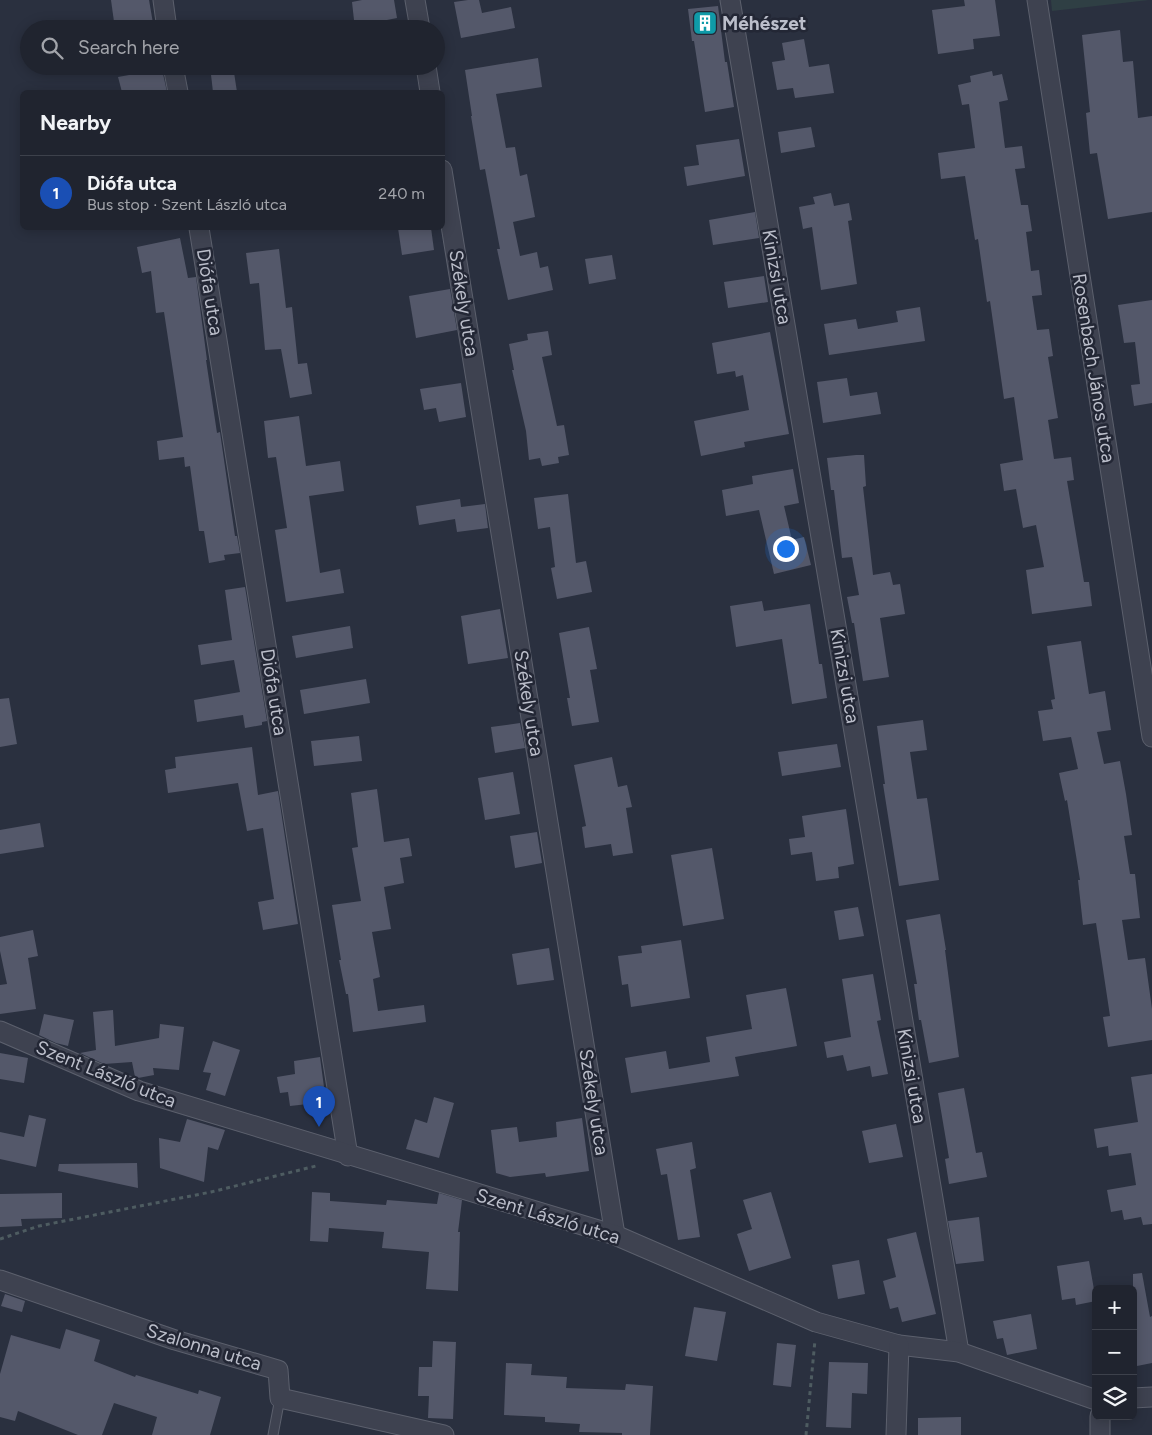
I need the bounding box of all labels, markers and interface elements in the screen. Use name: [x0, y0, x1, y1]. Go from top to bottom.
building icon: Méhészet: [692, 10, 718, 36]
place label: Méhészet: [722, 12, 807, 35]
search box: [20, 20, 445, 75]
icon: search: [38, 34, 66, 62]
text: Search here: [78, 36, 180, 59]
text: Nearby: [40, 110, 111, 135]
text: Diófa utca: [87, 172, 177, 195]
text: 1: [53, 184, 59, 203]
text: 240 m: [378, 184, 425, 203]
text: Bus stop · Szent László utca: [87, 195, 287, 214]
street label: Kinizsi utca: [757, 228, 797, 326]
street label: Diófa utca: [192, 247, 228, 337]
street label: Székely utca: [444, 248, 484, 358]
street label: Rosenbach János utca: [1068, 272, 1120, 464]
your location: [773, 536, 799, 562]
street label: Kinizsi utca: [825, 627, 865, 725]
street label: Diófa utca: [256, 647, 292, 737]
street label: Székely utca: [509, 648, 549, 758]
street label: Kinizsi utca: [892, 1027, 932, 1125]
street label: Szent László utca: [33, 1035, 179, 1113]
street label: Székely utca: [574, 1047, 614, 1157]
pin: 1: [303, 1086, 335, 1127]
street label: Szent László utca: [473, 1183, 623, 1249]
map controls: [1092, 1285, 1137, 1420]
button: +: [1092, 1285, 1137, 1330]
street label: Szalonna utca: [144, 1319, 264, 1375]
button: −: [1092, 1330, 1137, 1375]
button: layers: [1092, 1375, 1137, 1420]

